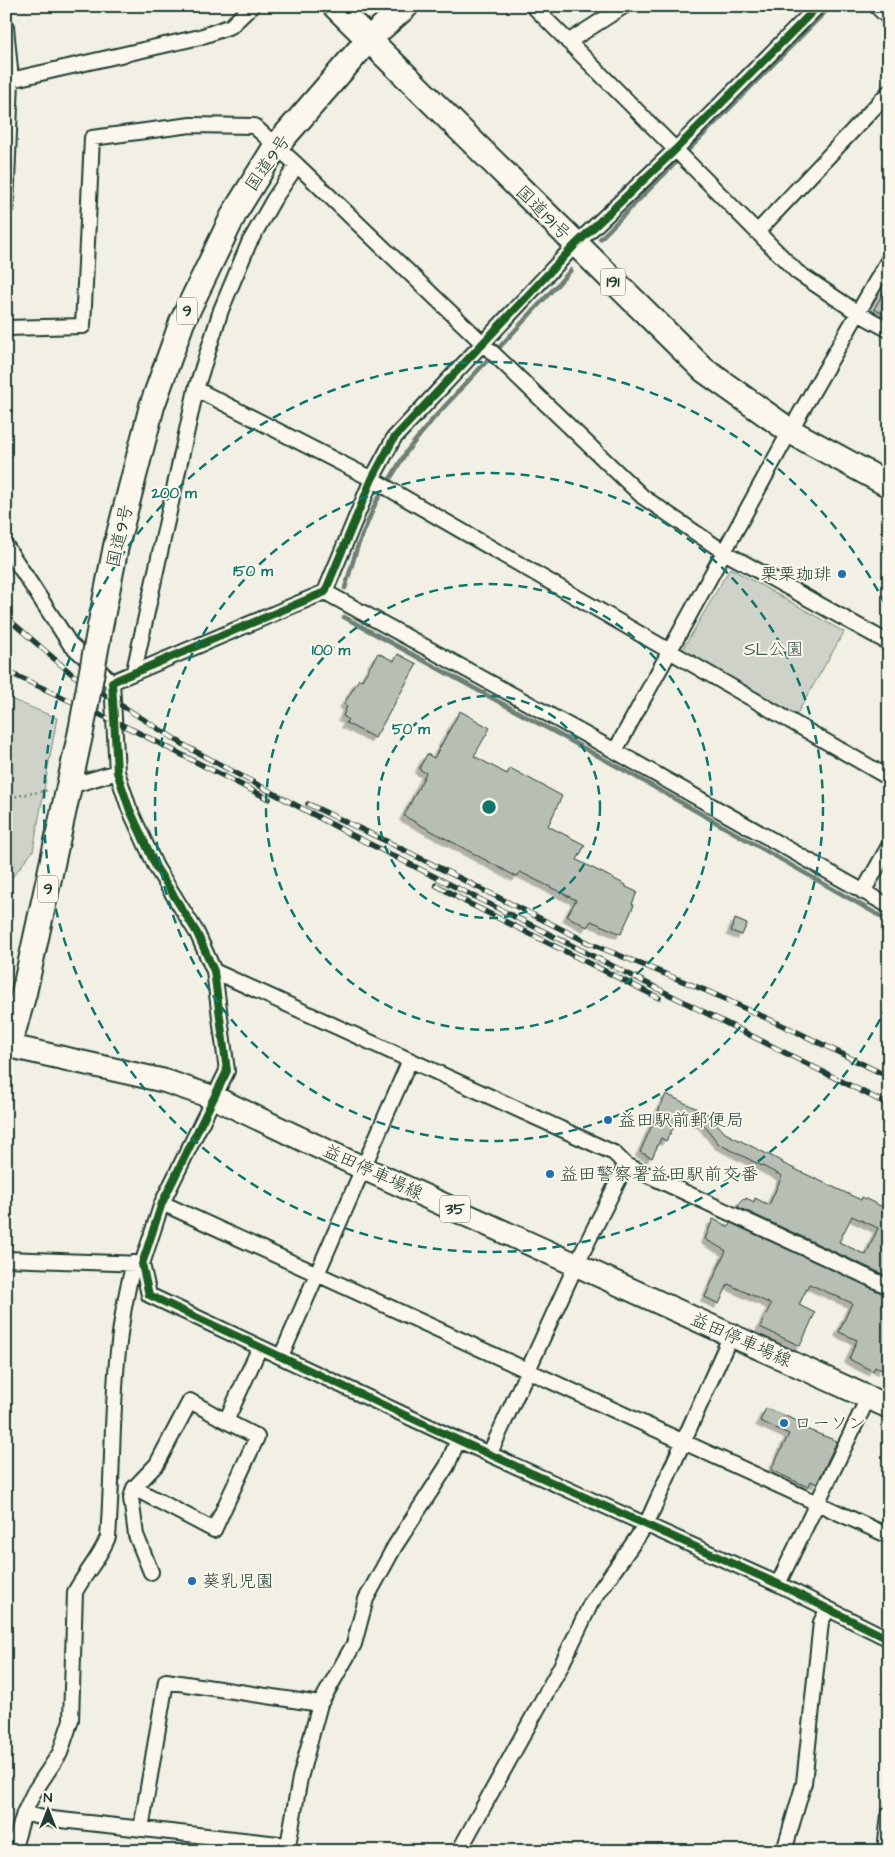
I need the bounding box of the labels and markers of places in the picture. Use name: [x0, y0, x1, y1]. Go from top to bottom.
place label: 栗栗珈琲: [760, 562, 832, 587]
marker: 栗栗珈琲: [836, 568, 848, 580]
centre of rings: [480, 798, 498, 816]
place label: 益田駅前郵便局: [618, 1108, 744, 1133]
marker: 益田駅前郵便局: [602, 1114, 614, 1126]
place label: 益田警察署益田駅前交番: [560, 1162, 758, 1187]
marker: 益田警察署益田駅前交番: [544, 1168, 556, 1180]
place label: ローソン: [794, 1411, 866, 1436]
marker: ローソン: [778, 1417, 790, 1429]
place label: 葵乳児園: [202, 1569, 274, 1594]
marker: 葵乳児園: [186, 1575, 198, 1587]

